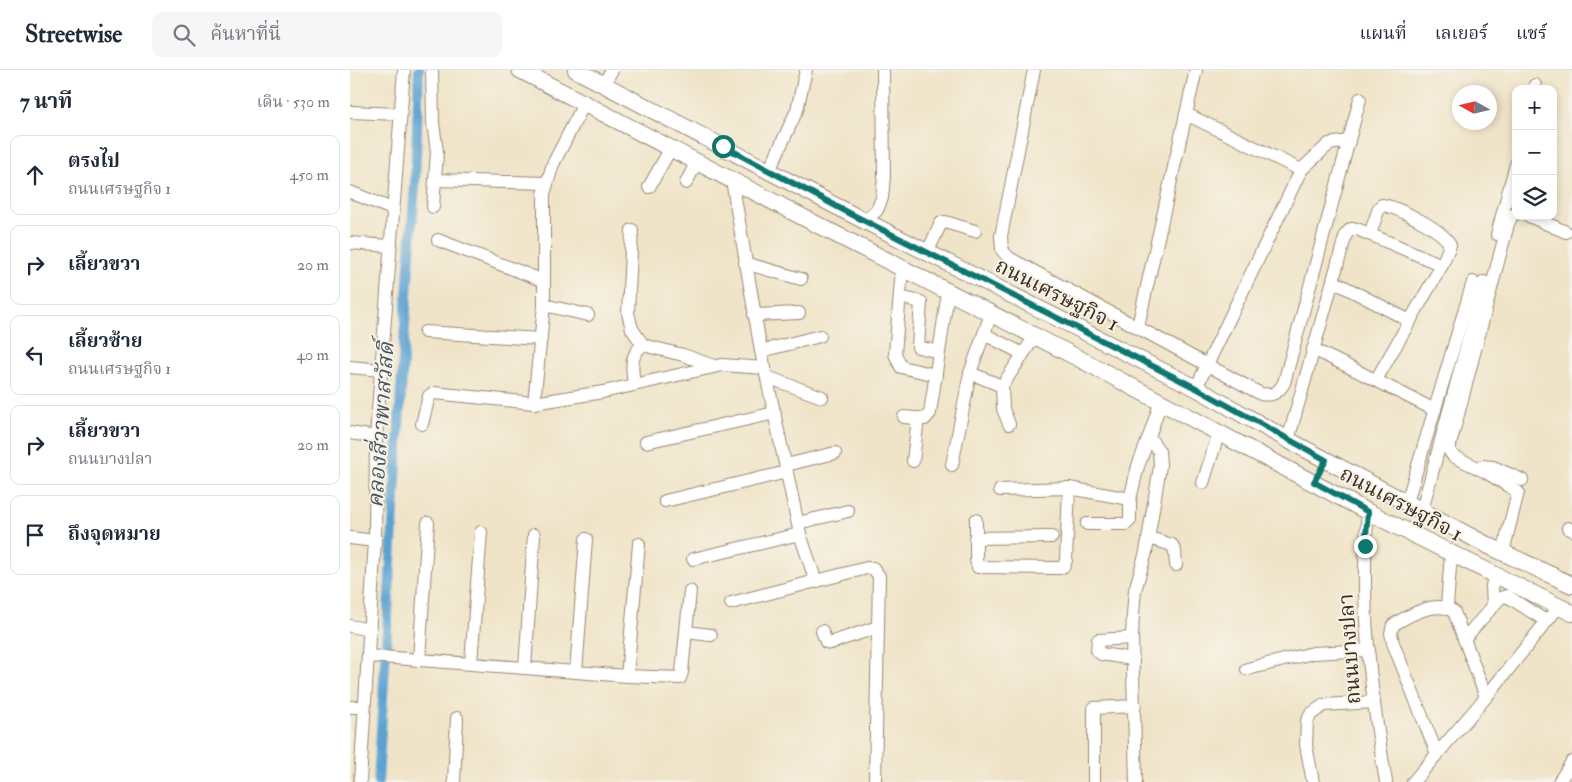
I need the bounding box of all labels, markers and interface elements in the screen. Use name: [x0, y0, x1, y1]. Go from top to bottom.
search box: [152, 12, 502, 57]
text: Streetwise: [25, 19, 122, 50]
icon: search: [170, 21, 198, 49]
text: ค้นหาที่นี่: [210, 22, 281, 46]
text: แผนที่: [1359, 22, 1407, 45]
text: เลเยอร์: [1435, 22, 1488, 45]
text: แชร์: [1516, 22, 1547, 45]
north arrow: [1452, 85, 1497, 130]
map controls: [1512, 85, 1557, 220]
button: +: [1512, 85, 1557, 130]
text: 7 นาที: [20, 88, 72, 115]
text: เดิน · 530 m: [257, 92, 330, 112]
button: −: [1512, 130, 1557, 175]
route start: [712, 135, 735, 158]
text: ตรงไป: [68, 149, 120, 173]
icon: ahead: [21, 161, 49, 189]
text: 450 m: [290, 165, 329, 185]
button: layers: [1512, 175, 1557, 220]
text: ถนนเศรษฐกิจ 1: [68, 179, 171, 199]
icon: right: [21, 251, 49, 279]
text: เลี้ยวขวา: [68, 252, 140, 276]
street label: ถนนเศรษฐกิจ 1: [991, 252, 1123, 338]
text: 20 m: [297, 255, 329, 275]
text: เลี้ยวซ้าย: [68, 329, 142, 353]
water label: คลองสี่วาพาสวัสดิ์: [358, 334, 401, 509]
icon: left: [21, 341, 49, 369]
text: 40 m: [296, 345, 329, 365]
text: ถนนเศรษฐกิจ 1: [68, 359, 171, 379]
text: เลี้ยวขวา: [68, 419, 140, 443]
icon: right: [21, 431, 49, 459]
text: 20 m: [297, 435, 329, 455]
text: ถนนบางปลา: [68, 449, 152, 469]
street label: ถนนเศรษฐกิจ 1: [1335, 460, 1467, 548]
icon: arrive: [21, 521, 49, 549]
text: ถึงจุดหมาย: [68, 522, 161, 546]
route end: [1354, 535, 1377, 558]
street label: ถนนบางปลา: [1333, 593, 1367, 705]

